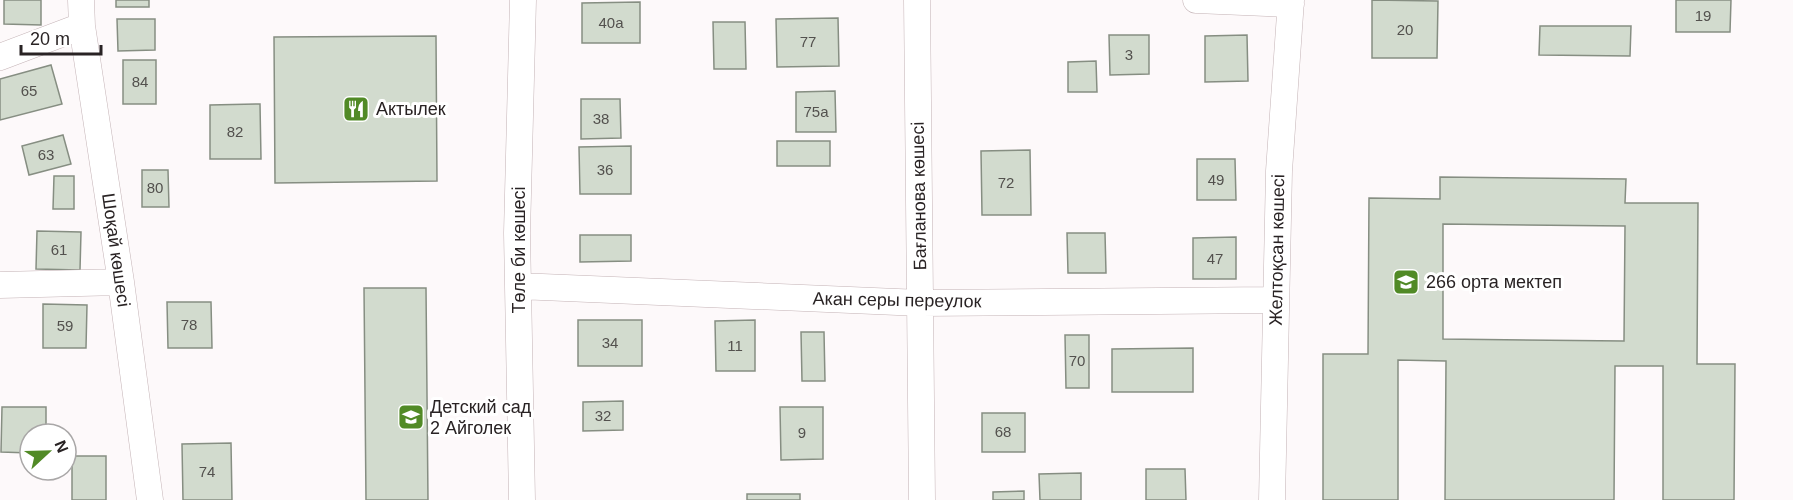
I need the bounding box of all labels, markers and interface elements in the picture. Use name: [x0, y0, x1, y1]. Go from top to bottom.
house number: 19: [1695, 7, 1711, 24]
house number: 40а: [598, 14, 624, 31]
scale bar: [21, 18, 100, 56]
house number: 20: [1397, 21, 1413, 38]
text: 20 m: [30, 29, 70, 49]
house number: 77: [800, 33, 816, 50]
house number: 3: [1125, 46, 1133, 63]
house number: 84: [132, 73, 148, 90]
house number: 65: [21, 82, 37, 99]
restaurant icon: Актылек: [341, 94, 371, 124]
place label: Актылек: [376, 99, 446, 119]
house number: 75а: [803, 103, 829, 120]
house number: 38: [593, 110, 609, 127]
street label: Бағланова көшесі: [908, 122, 930, 270]
house number: 82: [227, 123, 243, 140]
house number: 63: [38, 146, 54, 163]
house number: 36: [597, 161, 613, 178]
house number: 49: [1208, 171, 1224, 188]
house number: 72: [998, 174, 1014, 191]
street label: Желтоқсан көшесі: [1266, 174, 1288, 326]
house number: 80: [147, 179, 163, 196]
street label: Төле би көшесі: [509, 186, 529, 314]
street label: Шоқай көшесі: [98, 192, 134, 308]
house number: 61: [51, 241, 67, 258]
house number: 47: [1207, 250, 1223, 267]
school or university icon: 266 орта мектеп: [1391, 267, 1421, 297]
place label: 266 орта мектеп: [1426, 272, 1562, 292]
street label: Акан серы переулок: [812, 289, 982, 311]
house number: 78: [181, 316, 197, 333]
house number: 59: [57, 317, 73, 334]
house number: 34: [602, 334, 618, 351]
house number: 11: [727, 337, 743, 354]
house number: 70: [1069, 352, 1085, 369]
place label: Детский сад 2 Айголек: [430, 397, 532, 438]
school or university icon: Детский сад 2 Айголек: [396, 402, 426, 432]
house number: 32: [595, 407, 611, 424]
north arrow: [18, 422, 78, 482]
house number: 68: [995, 423, 1011, 440]
house number: 9: [798, 424, 806, 441]
text: N: [51, 438, 71, 455]
house number: 74: [199, 463, 215, 480]

